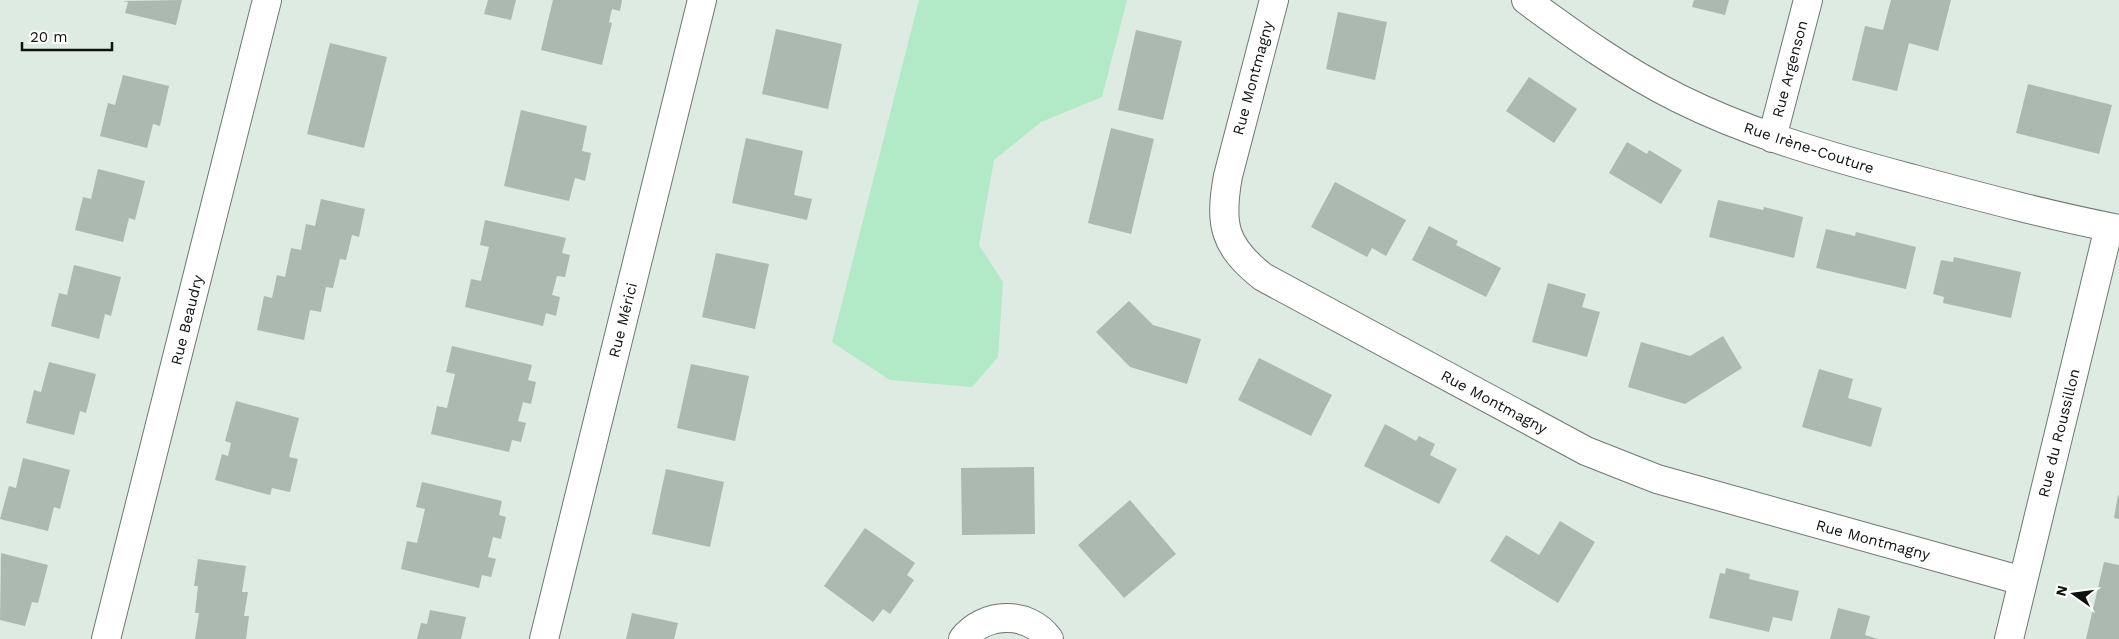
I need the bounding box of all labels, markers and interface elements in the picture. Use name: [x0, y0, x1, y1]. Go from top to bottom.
street label: Rue Argenson: [1768, 18, 1812, 120]
street label: Rue Montmagny: [1229, 19, 1277, 137]
scale bar: [22, 20, 112, 52]
text: 20 m: [30, 28, 68, 46]
street label: Rue Irène-Couture: [1742, 118, 1876, 178]
street label: Rue Beaudry: [167, 273, 207, 367]
street label: Rue Mérici: [605, 281, 641, 359]
street label: Rue Montmagny: [1438, 366, 1550, 438]
street label: Rue du Roussillon: [2034, 367, 2084, 499]
street label: Rue Montmagny: [1814, 516, 1932, 564]
north arrow: [2049, 569, 2099, 619]
text: N: [2052, 584, 2070, 598]

